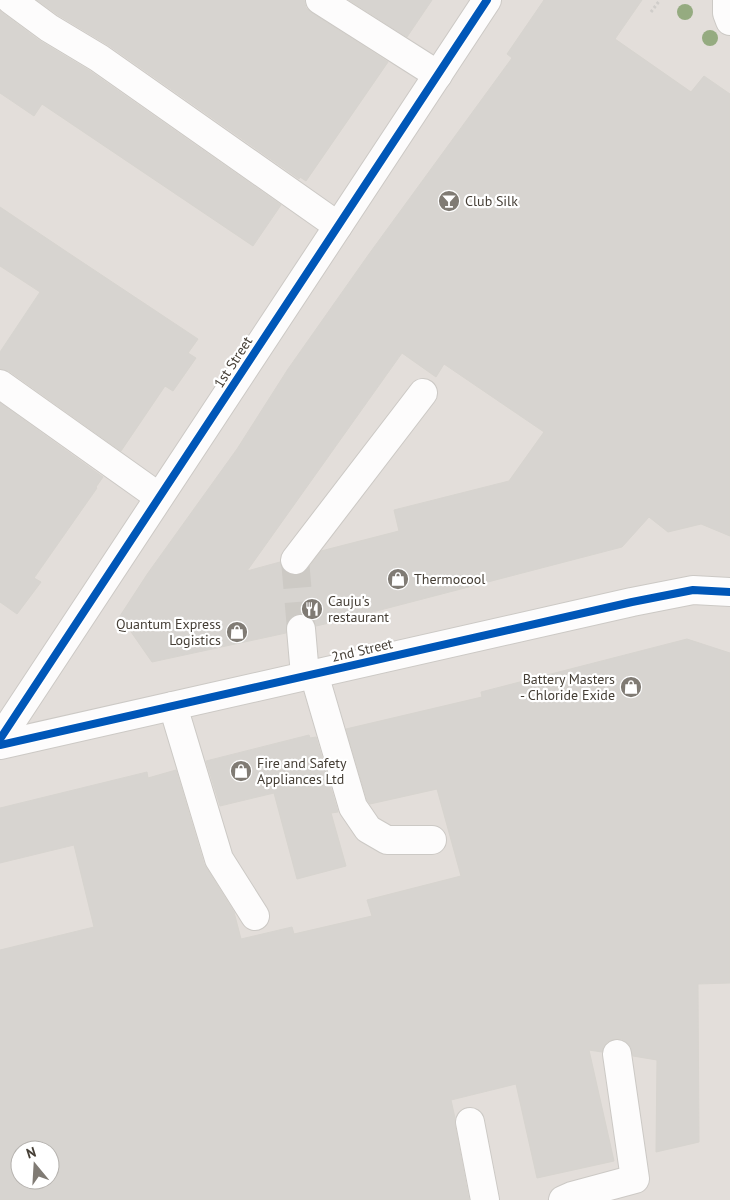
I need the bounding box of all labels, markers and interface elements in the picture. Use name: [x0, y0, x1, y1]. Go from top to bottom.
bar icon: Club Silk: [437, 189, 461, 213]
place label: Club Silk: [465, 192, 518, 210]
street label: 1st Street: [210, 333, 256, 391]
shop icon: Thermocool: [386, 567, 410, 591]
place label: Thermocool: [414, 570, 485, 588]
place label: Cauju's restaurant: [328, 592, 389, 626]
restaurant icon: Cauju's restaurant: [300, 597, 324, 621]
place label: Quantum Express Logistics: [116, 615, 221, 649]
shop icon: Quantum Express Logistics: [225, 620, 249, 644]
street label: 2nd Street: [330, 634, 395, 666]
place label: Battery Masters - Chloride Exide: [520, 670, 615, 704]
shop icon: Battery Masters - Chloride Exide: [619, 675, 643, 699]
place label: Fire and Safety Appliances Ltd: [257, 754, 347, 788]
shop icon: Fire and Safety Appliances Ltd: [229, 759, 253, 783]
north arrow: [10, 1140, 60, 1190]
text: N: [24, 1143, 38, 1163]

